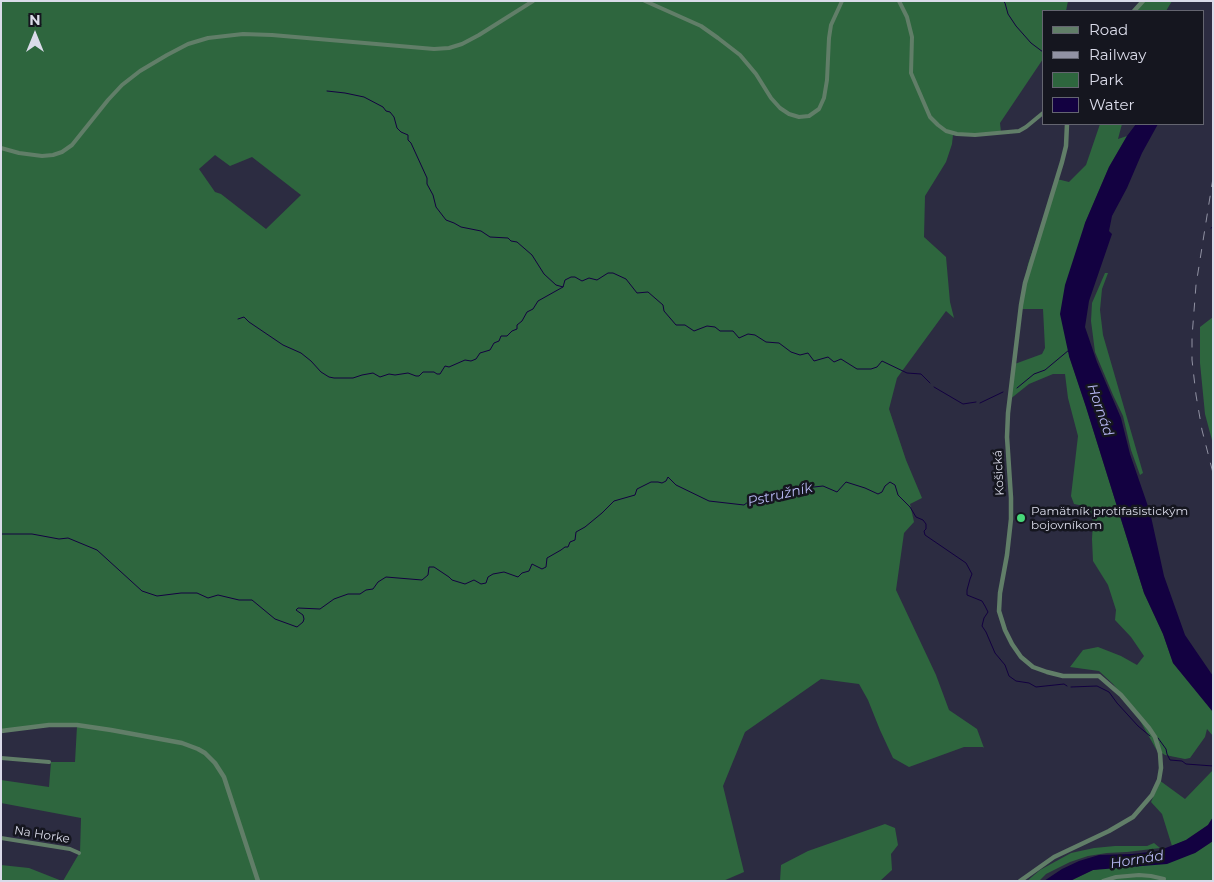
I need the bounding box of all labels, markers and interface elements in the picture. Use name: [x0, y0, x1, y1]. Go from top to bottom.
north arrow: [10, 10, 60, 60]
legend: [1042, 10, 1204, 125]
text: N: [29, 11, 41, 29]
text: Road: [1089, 20, 1128, 39]
text: Railway: [1089, 45, 1146, 64]
text: Park: [1089, 70, 1123, 89]
text: Water: [1089, 95, 1135, 114]
water label: Hornád: [1083, 382, 1117, 438]
street label: Košická: [991, 450, 1007, 496]
water label: Pstružník: [746, 479, 814, 511]
place label: Pamätník protifašistickým bojovníkom: [1031, 504, 1188, 532]
marker: Pamätník protifašistickým bojovníkom: [1015, 512, 1027, 524]
street label: Na Horke: [13, 823, 71, 847]
water label: Hornád: [1109, 847, 1165, 873]

